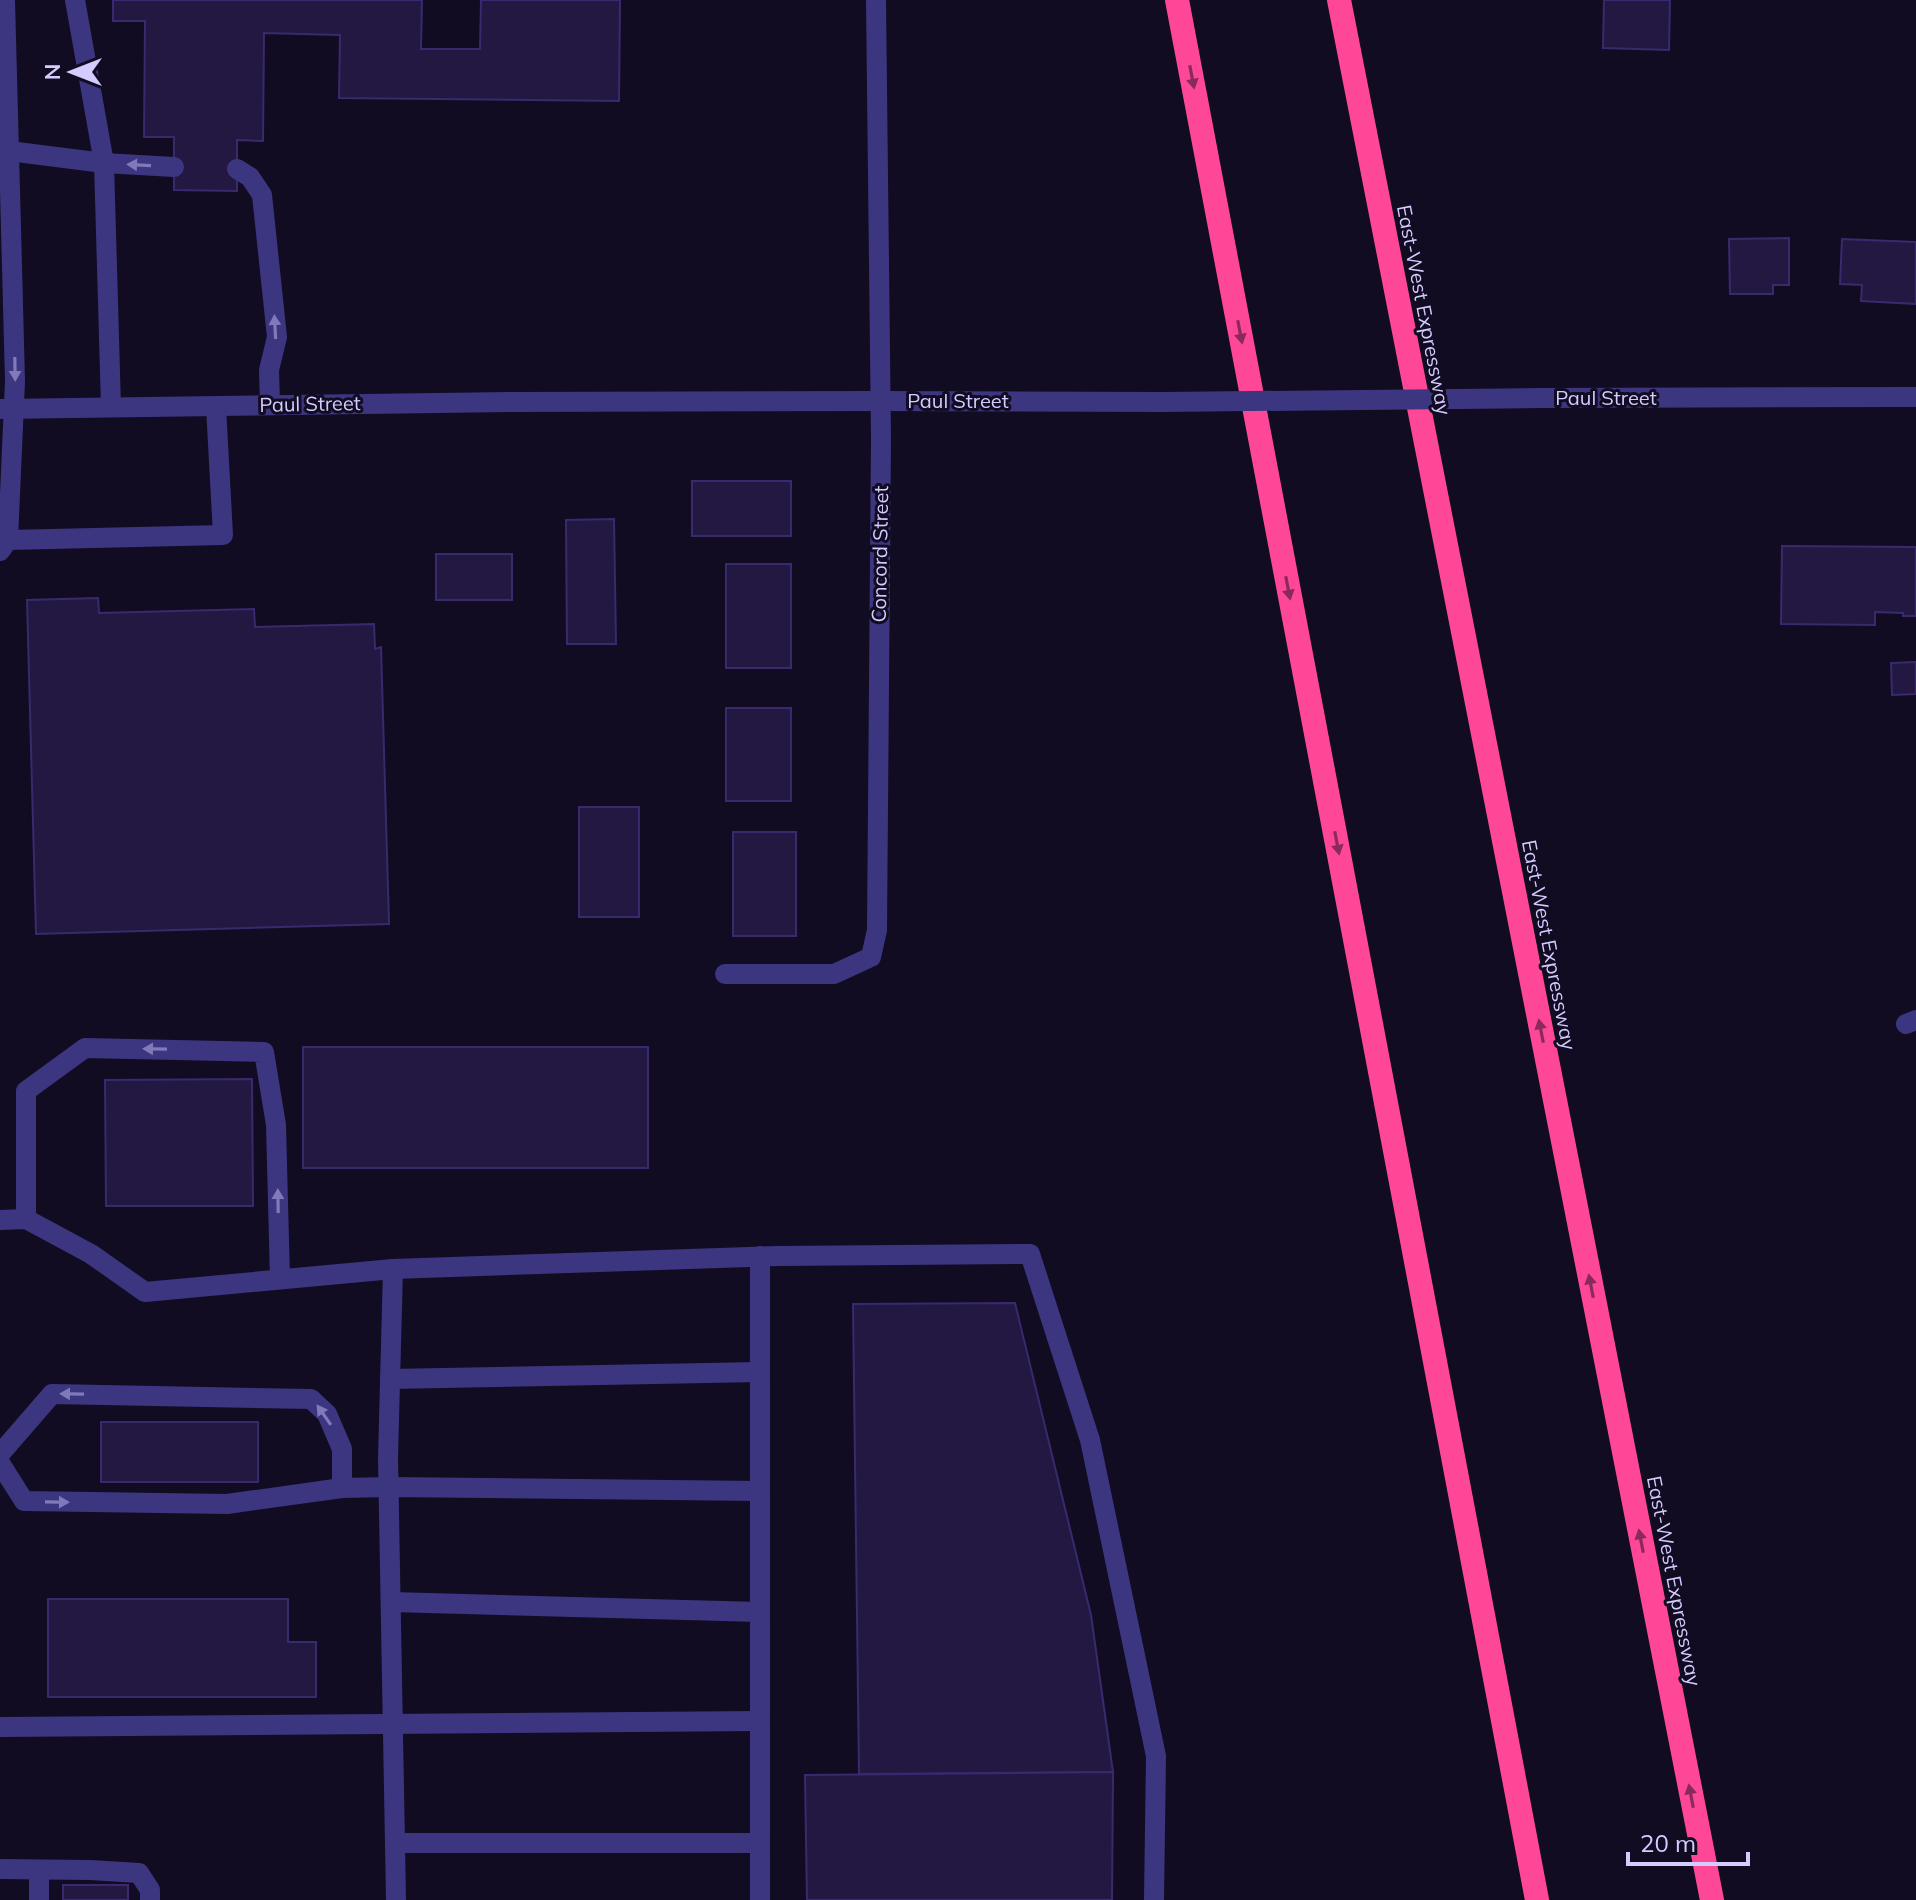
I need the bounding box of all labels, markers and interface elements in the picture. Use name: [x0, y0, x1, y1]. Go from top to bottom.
north arrow: [32, 32, 112, 112]
text: N: [38, 64, 66, 80]
one-way arrow: [1186, 64, 1198, 89]
one-way arrow: [126, 158, 151, 171]
street label: East-West Expressway: [1392, 203, 1457, 418]
one-way arrow: [269, 314, 282, 339]
one-way arrow: [1234, 320, 1247, 345]
one-way arrow: [8, 357, 21, 382]
street label: Paul Street: [1555, 385, 1657, 410]
street label: Paul Street: [907, 388, 1009, 413]
street label: Paul Street: [259, 390, 361, 417]
street label: Concord Street: [866, 485, 893, 623]
one-way arrow: [1283, 575, 1295, 600]
one-way arrow: [1331, 831, 1343, 856]
street label: East-West Expressway: [1517, 838, 1582, 1053]
one-way arrow: [1534, 1018, 1547, 1043]
one-way arrow: [142, 1043, 167, 1056]
one-way arrow: [271, 1188, 284, 1213]
one-way arrow: [1584, 1273, 1597, 1298]
one-way arrow: [59, 1388, 84, 1400]
one-way arrow: [317, 1404, 332, 1425]
street label: East-West Expressway: [1642, 1474, 1707, 1689]
one-way arrow: [45, 1496, 70, 1508]
one-way arrow: [1634, 1528, 1647, 1553]
one-way arrow: [1685, 1783, 1697, 1808]
scale bar: [1628, 1816, 1748, 1866]
text: 20 m: [1640, 1828, 1696, 1858]

